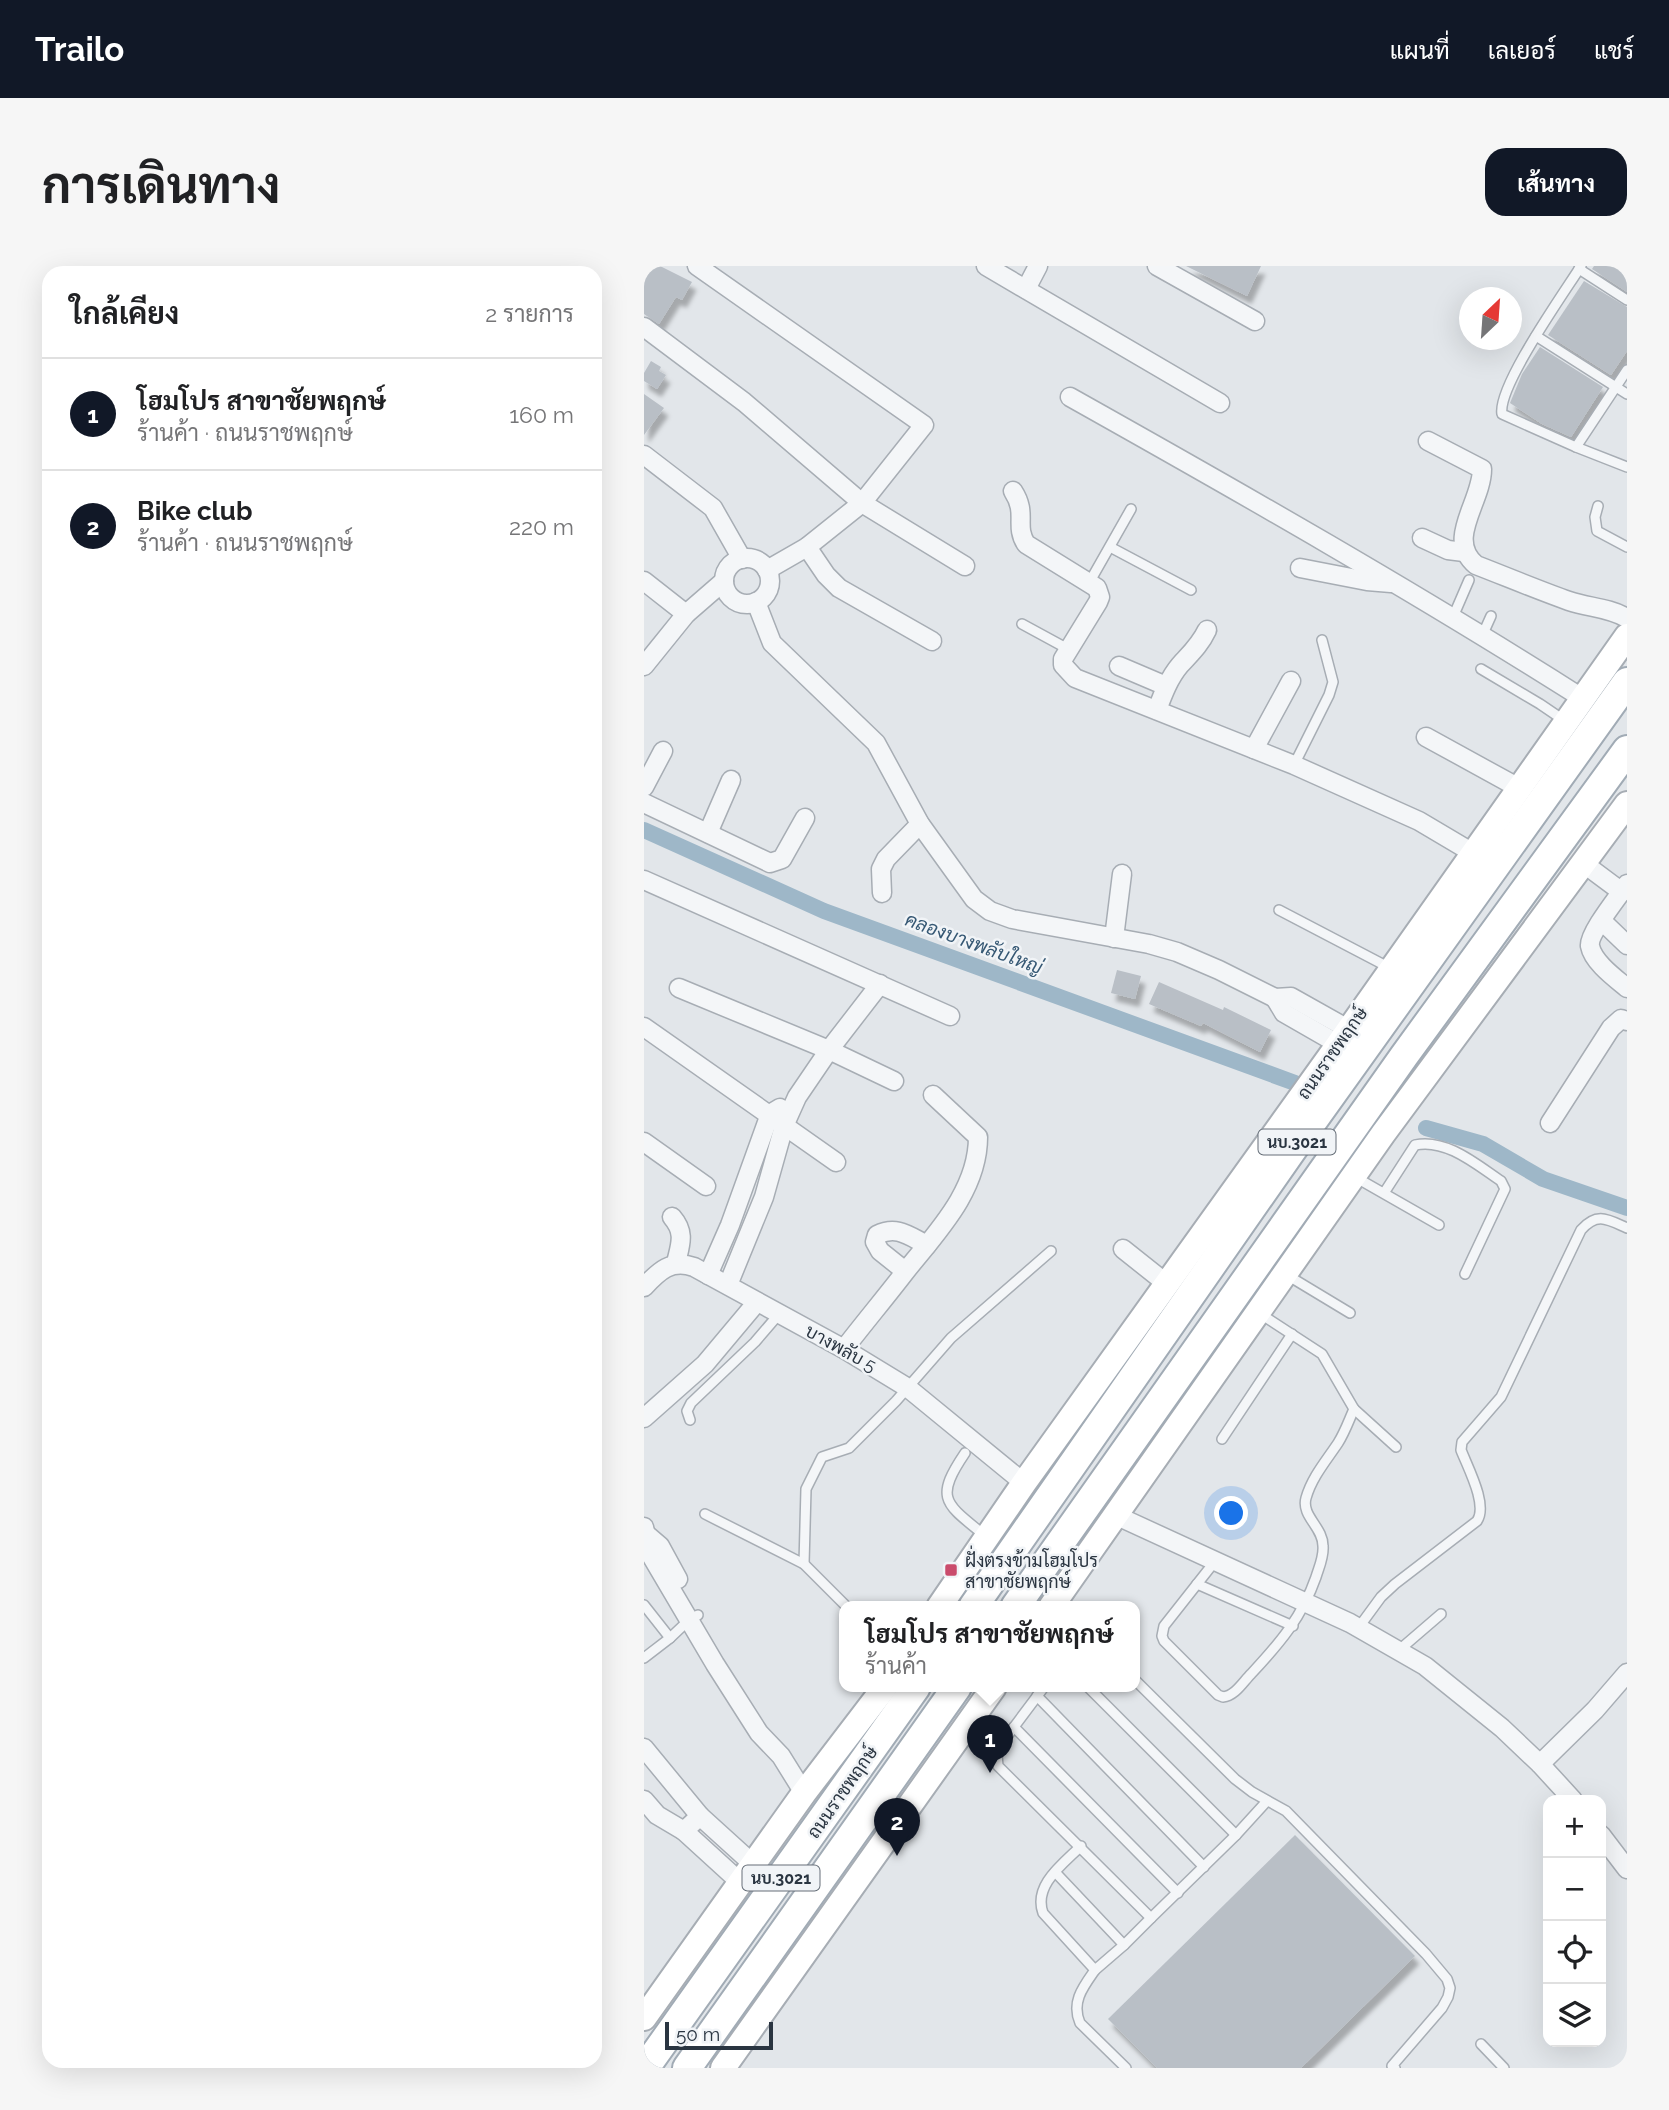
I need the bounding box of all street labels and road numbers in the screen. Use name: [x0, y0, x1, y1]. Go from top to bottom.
street label: ถนนราชพฤกษ์: [1291, 1001, 1373, 1104]
road number: นบ.3021: [1258, 1129, 1336, 1154]
street label: บางพลับ 5: [802, 1320, 880, 1376]
street label: ถนนราชพฤกษ์: [801, 1740, 883, 1843]
road number: นบ.3021: [743, 1866, 820, 1890]

